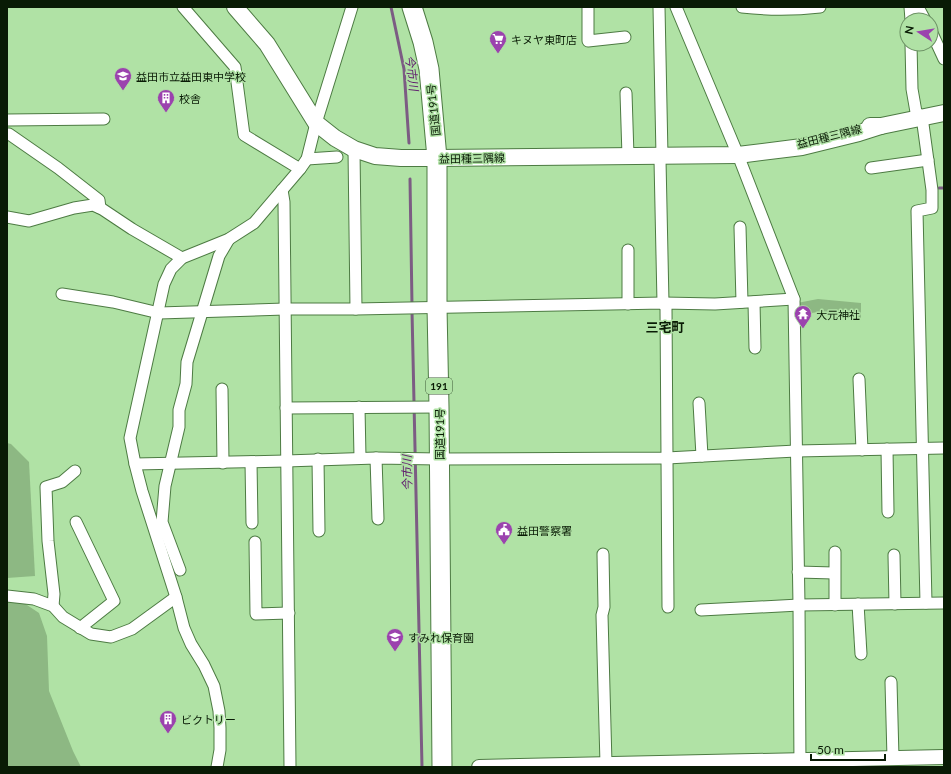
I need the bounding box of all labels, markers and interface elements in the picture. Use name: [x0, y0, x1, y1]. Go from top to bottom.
north arrow: [899, 12, 939, 52]
text: N: [901, 24, 916, 35]
supermarket icon: キヌヤ東町店: [488, 29, 508, 54]
place label: キヌヤ東町店: [511, 33, 577, 46]
water label: 今市川: [402, 54, 422, 94]
school or university icon: 益田市立益田東中学校: [113, 66, 133, 91]
place label: 益田市立益田東中学校: [136, 70, 246, 83]
street label: 国道191号: [424, 83, 442, 137]
building icon: 校舎: [156, 88, 176, 113]
place label: 校舎: [179, 92, 201, 105]
street label: 益田種三隅線: [795, 122, 863, 150]
street label: 益田種三隅線: [439, 151, 505, 165]
temple icon: 大元神社: [793, 304, 813, 329]
place label: 大元神社: [816, 308, 860, 321]
district label: 三宅町: [645, 319, 685, 335]
road number: 191: [426, 378, 452, 394]
street label: 国道191号: [433, 408, 446, 460]
water label: 今市川: [399, 453, 415, 491]
public building icon: 益田警察署: [494, 520, 514, 545]
place label: 益田警察署: [517, 524, 572, 537]
school or university icon: すみれ保育園: [385, 627, 405, 652]
place label: すみれ保育園: [408, 631, 474, 644]
building icon: ビクトリー: [158, 709, 178, 734]
place label: ビクトリー: [181, 713, 236, 726]
scale bar: [811, 736, 885, 762]
text: 50 m: [817, 742, 844, 757]

